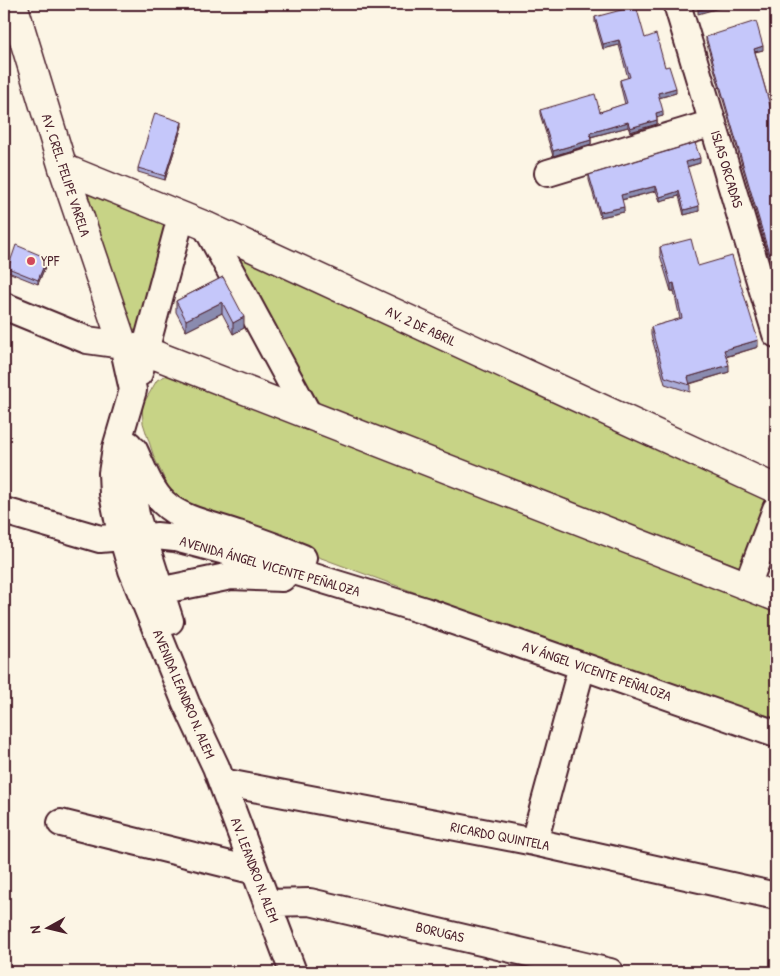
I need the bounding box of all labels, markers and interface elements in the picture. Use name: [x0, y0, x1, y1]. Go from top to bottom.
street label: AV. CREL. FELIPE VARELA: [38, 111, 95, 239]
street label: ISLAS ORCADAS: [707, 128, 748, 210]
place label: YPF: [41, 251, 60, 270]
marker: YPF: [25, 255, 37, 267]
street label: AV. 2 DE ABRIL: [383, 301, 459, 350]
street label: AVENIDA ÁNGEL VICENTE PEÑALOZA: [178, 531, 363, 600]
street label: AVENIDA LEANDRO N. ALEM: [149, 626, 220, 761]
street label: AV ÁNGEL VICENTE PEÑALOZA: [520, 636, 674, 705]
street label: AV. LEANDRO N. ALEM: [227, 815, 284, 925]
street label: RICARDO QUINTELA: [449, 817, 551, 854]
north arrow: [22, 904, 72, 954]
street label: BORUGAS: [414, 917, 467, 946]
text: N: [25, 924, 45, 935]

